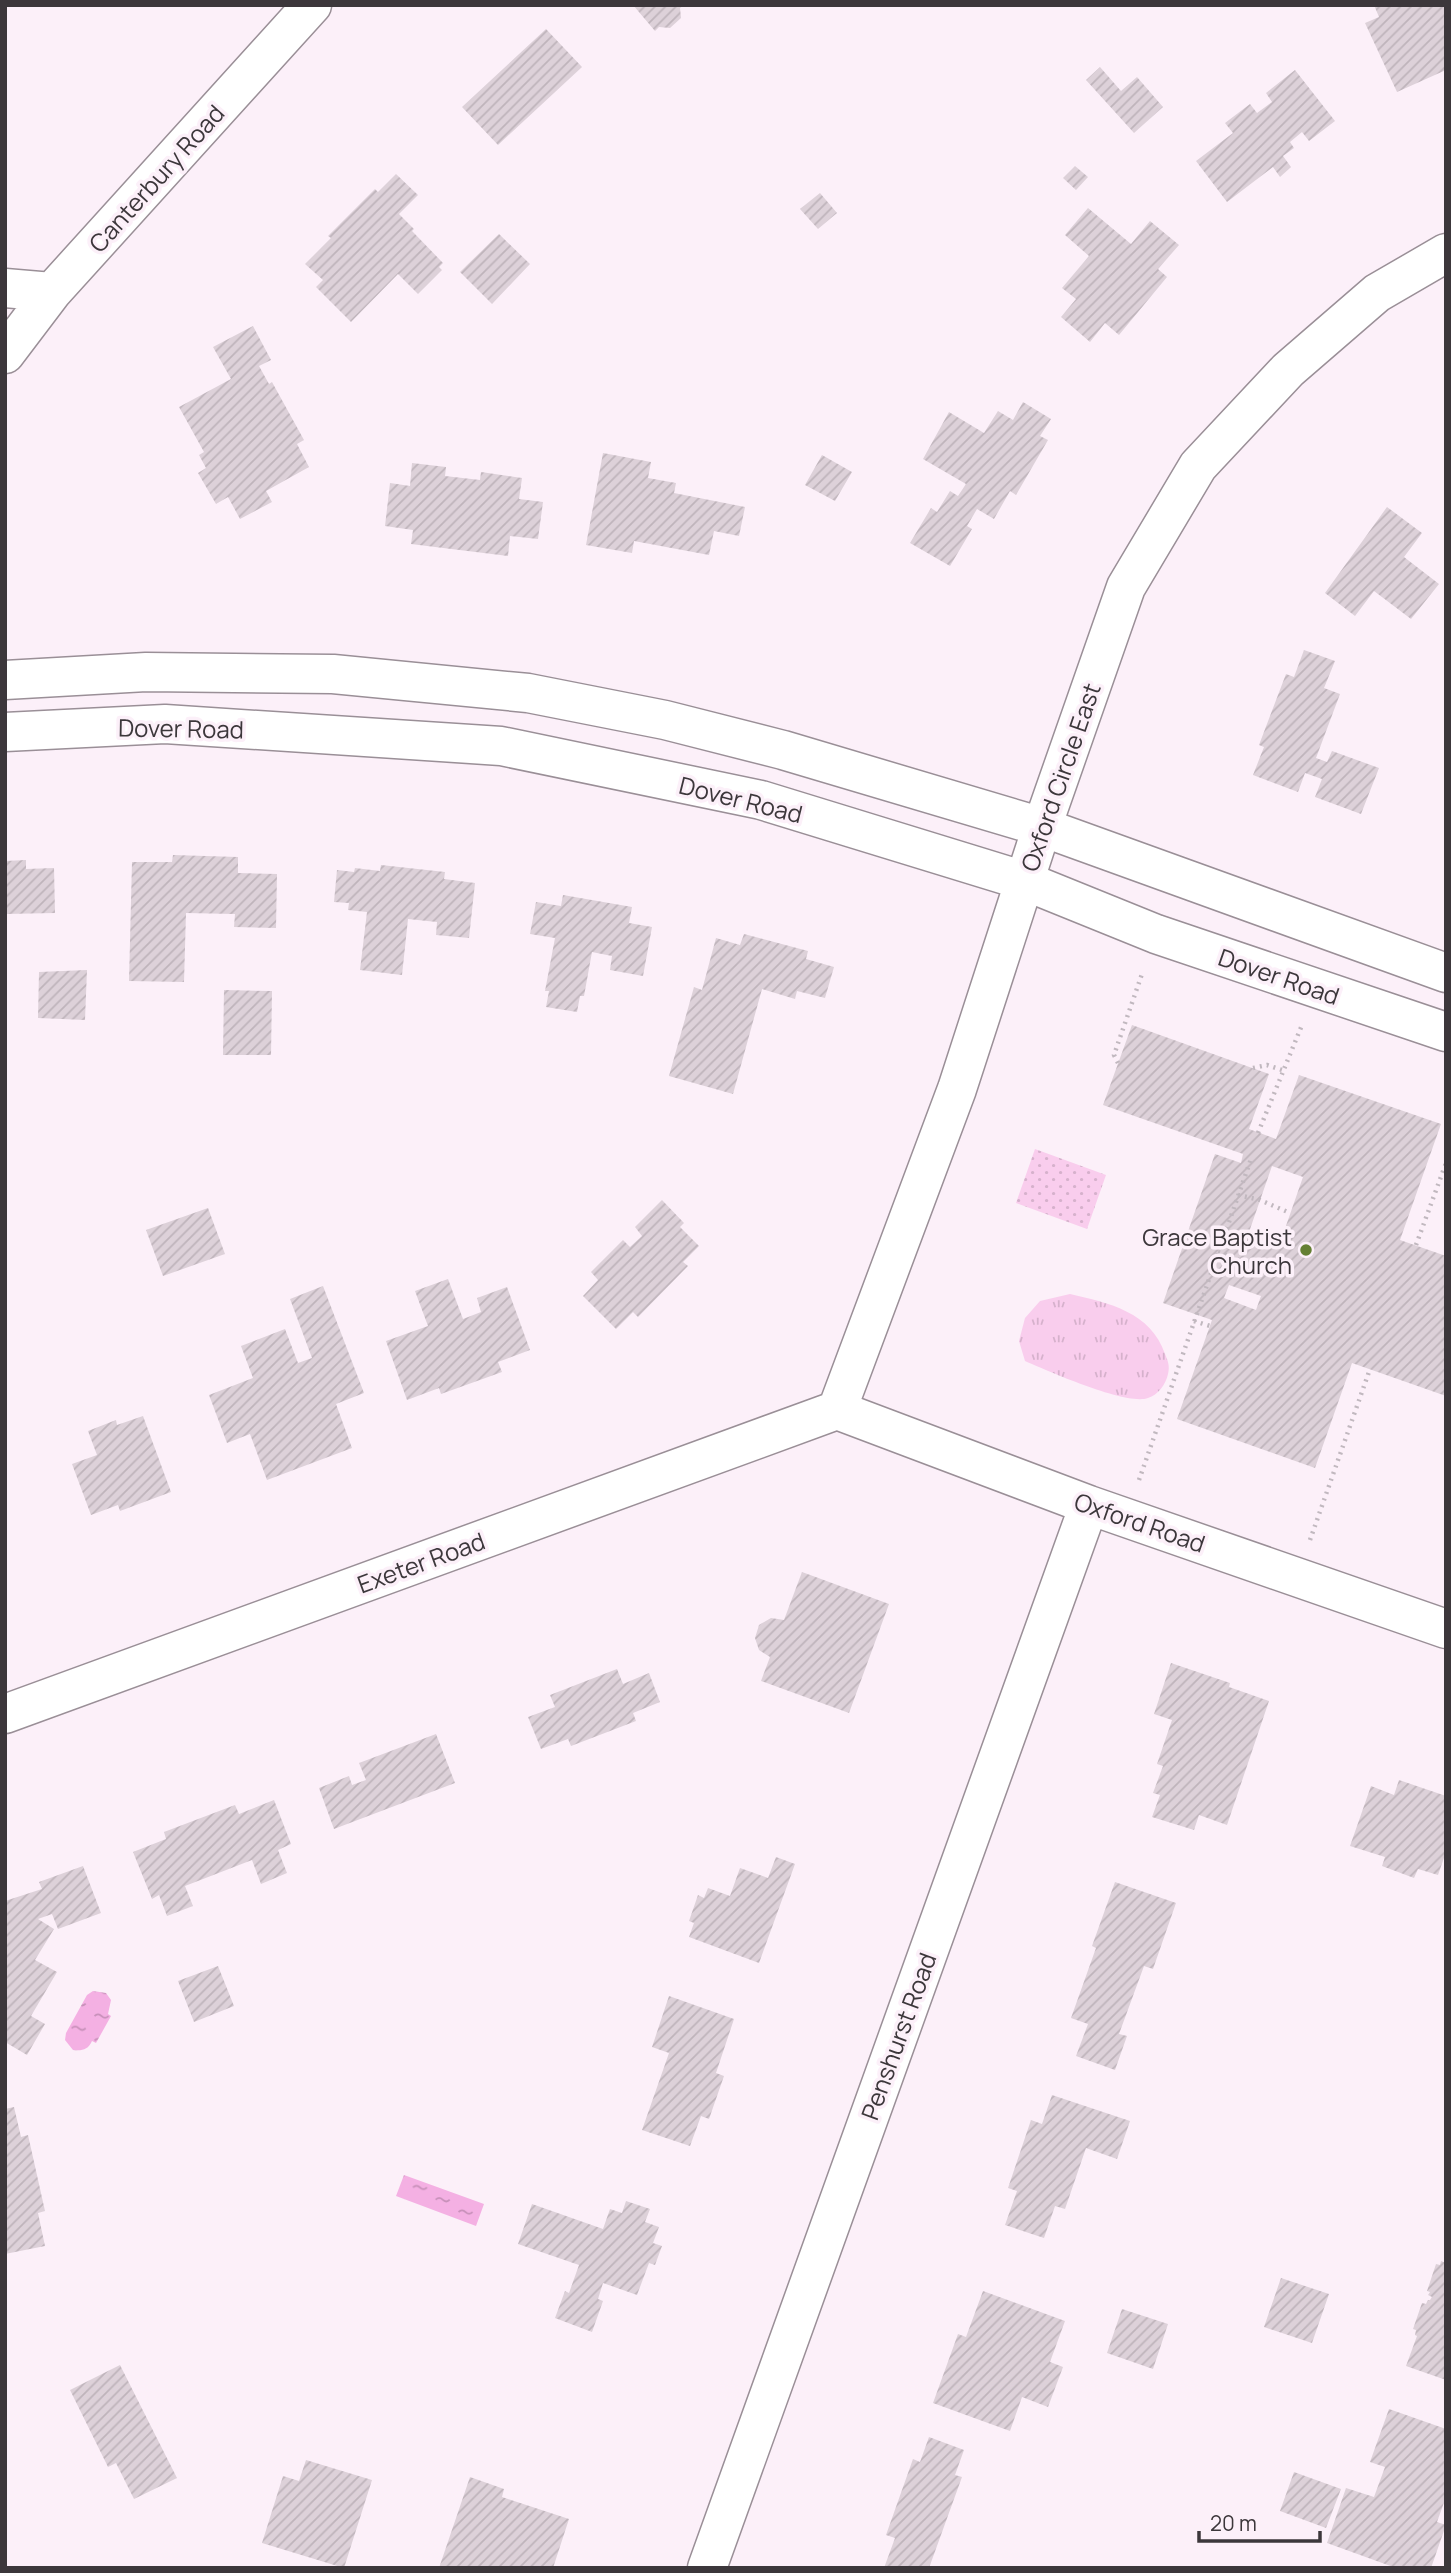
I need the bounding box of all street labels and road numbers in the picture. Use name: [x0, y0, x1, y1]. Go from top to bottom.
street label: Canterbury Road: [81, 97, 231, 259]
street label: Oxford Circle East: [1012, 679, 1108, 875]
street label: Dover Road: [118, 710, 244, 746]
street label: Dover Road: [676, 768, 806, 830]
street label: Dover Road: [1214, 940, 1344, 1012]
street label: Oxford Road: [1070, 1484, 1210, 1560]
street label: Exeter Road: [353, 1524, 489, 1600]
street label: Penshurst Road: [852, 1948, 944, 2124]

